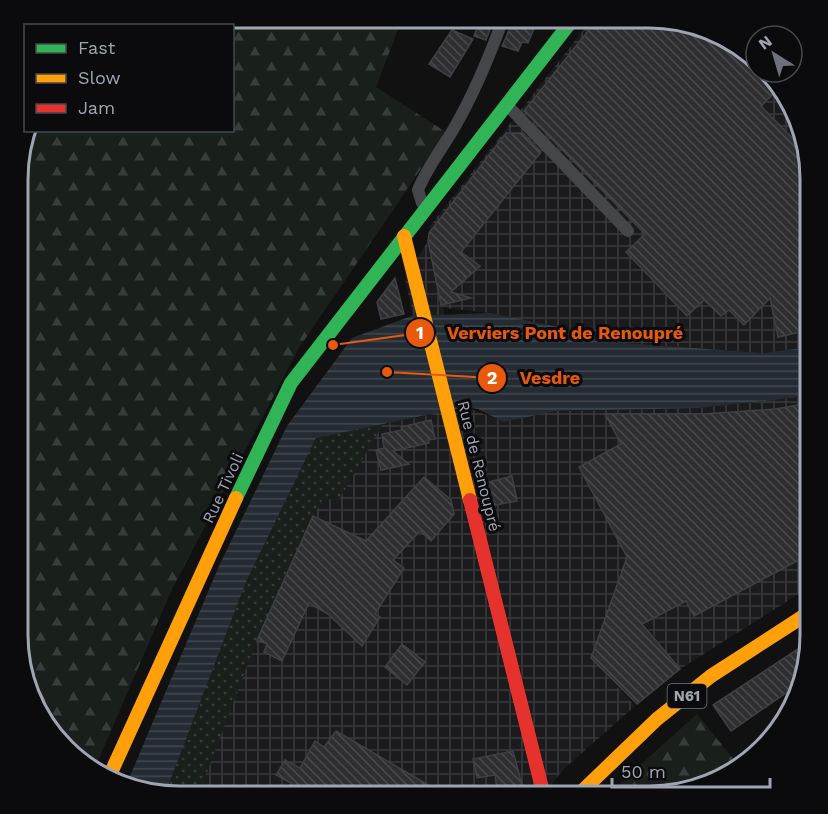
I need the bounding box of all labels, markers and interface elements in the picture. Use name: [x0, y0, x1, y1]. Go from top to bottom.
legend: [24, 24, 234, 132]
north arrow: [744, 24, 804, 84]
text: N: [755, 31, 776, 54]
text: Fast: [78, 37, 116, 58]
text: Slow: [78, 67, 121, 88]
text: Jam: [78, 97, 115, 118]
callout: Verviers Pont de Renoupré: [405, 315, 695, 351]
text: 1: [416, 322, 424, 343]
text: Verviers Pont de Renoupré: [447, 322, 683, 343]
callout: Vesdre: [477, 360, 592, 396]
text: 2: [487, 367, 497, 388]
text: Vesdre: [520, 367, 580, 388]
street label: Rue de Renoupré: [454, 399, 504, 533]
street label: Rue Tivoli: [198, 450, 248, 526]
road number: N61: [668, 684, 706, 708]
scale bar: [612, 751, 770, 789]
text: 50 m: [621, 761, 666, 782]

